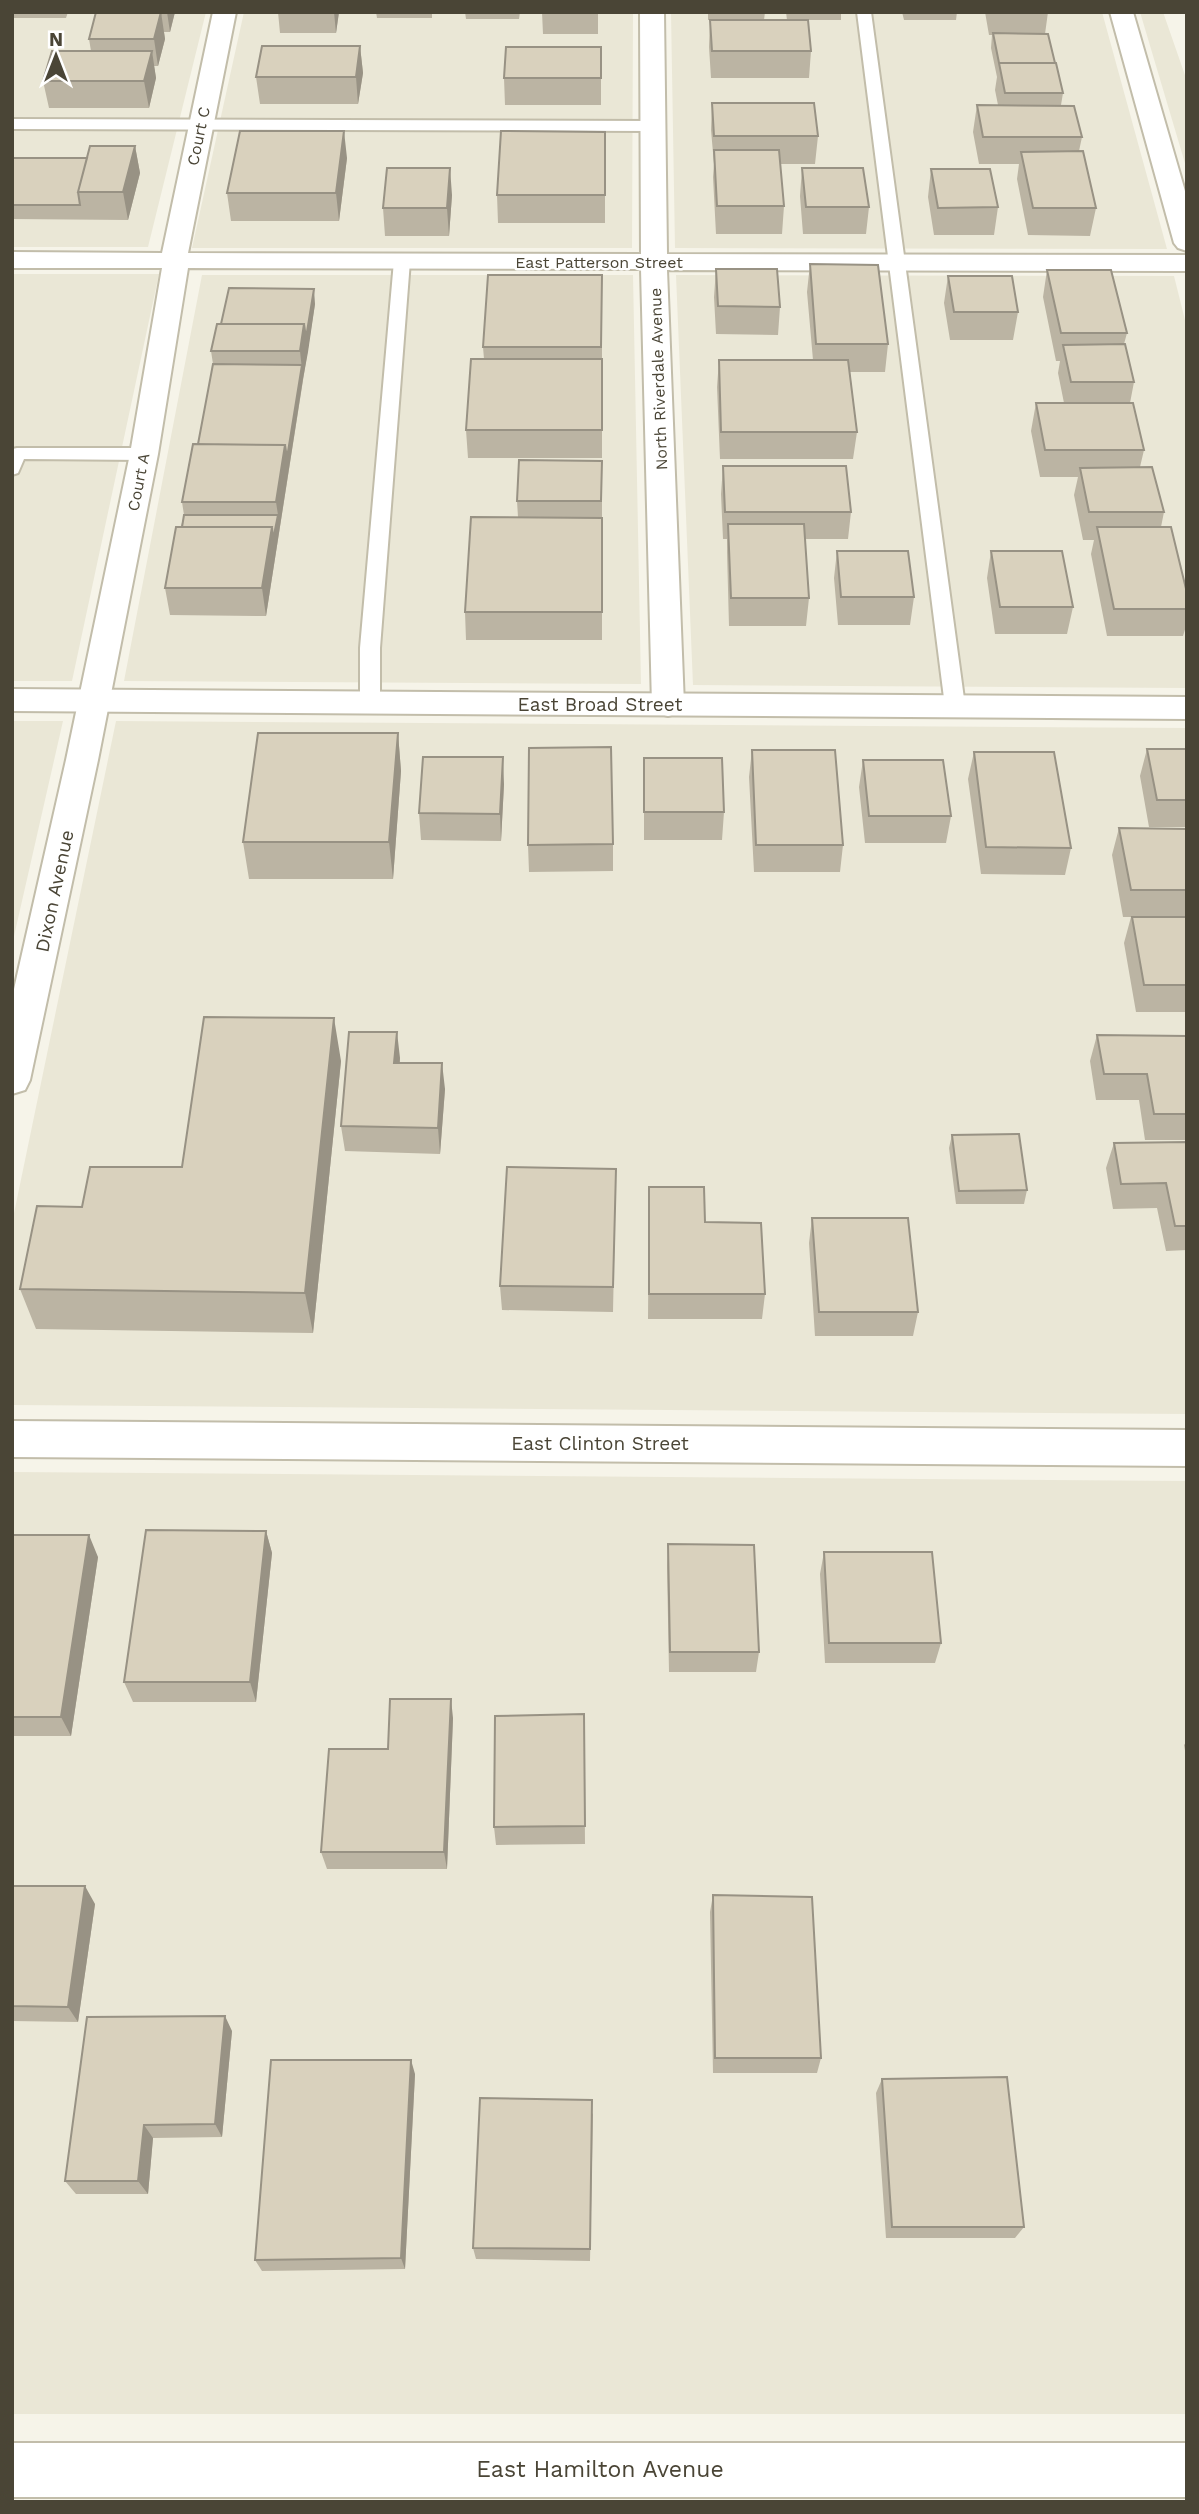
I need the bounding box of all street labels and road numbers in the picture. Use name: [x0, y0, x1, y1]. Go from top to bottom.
street label: Court C: [183, 105, 214, 167]
street label: East Patterson Street: [515, 253, 683, 272]
street label: North Riverdale Avenue: [646, 287, 671, 471]
street label: Court A: [124, 451, 153, 513]
street label: East Broad Street: [518, 693, 682, 716]
street label: Dixon Avenue: [30, 828, 79, 954]
street label: East Clinton Street: [511, 1432, 689, 1455]
street label: East Hamilton Avenue: [476, 2456, 724, 2483]

